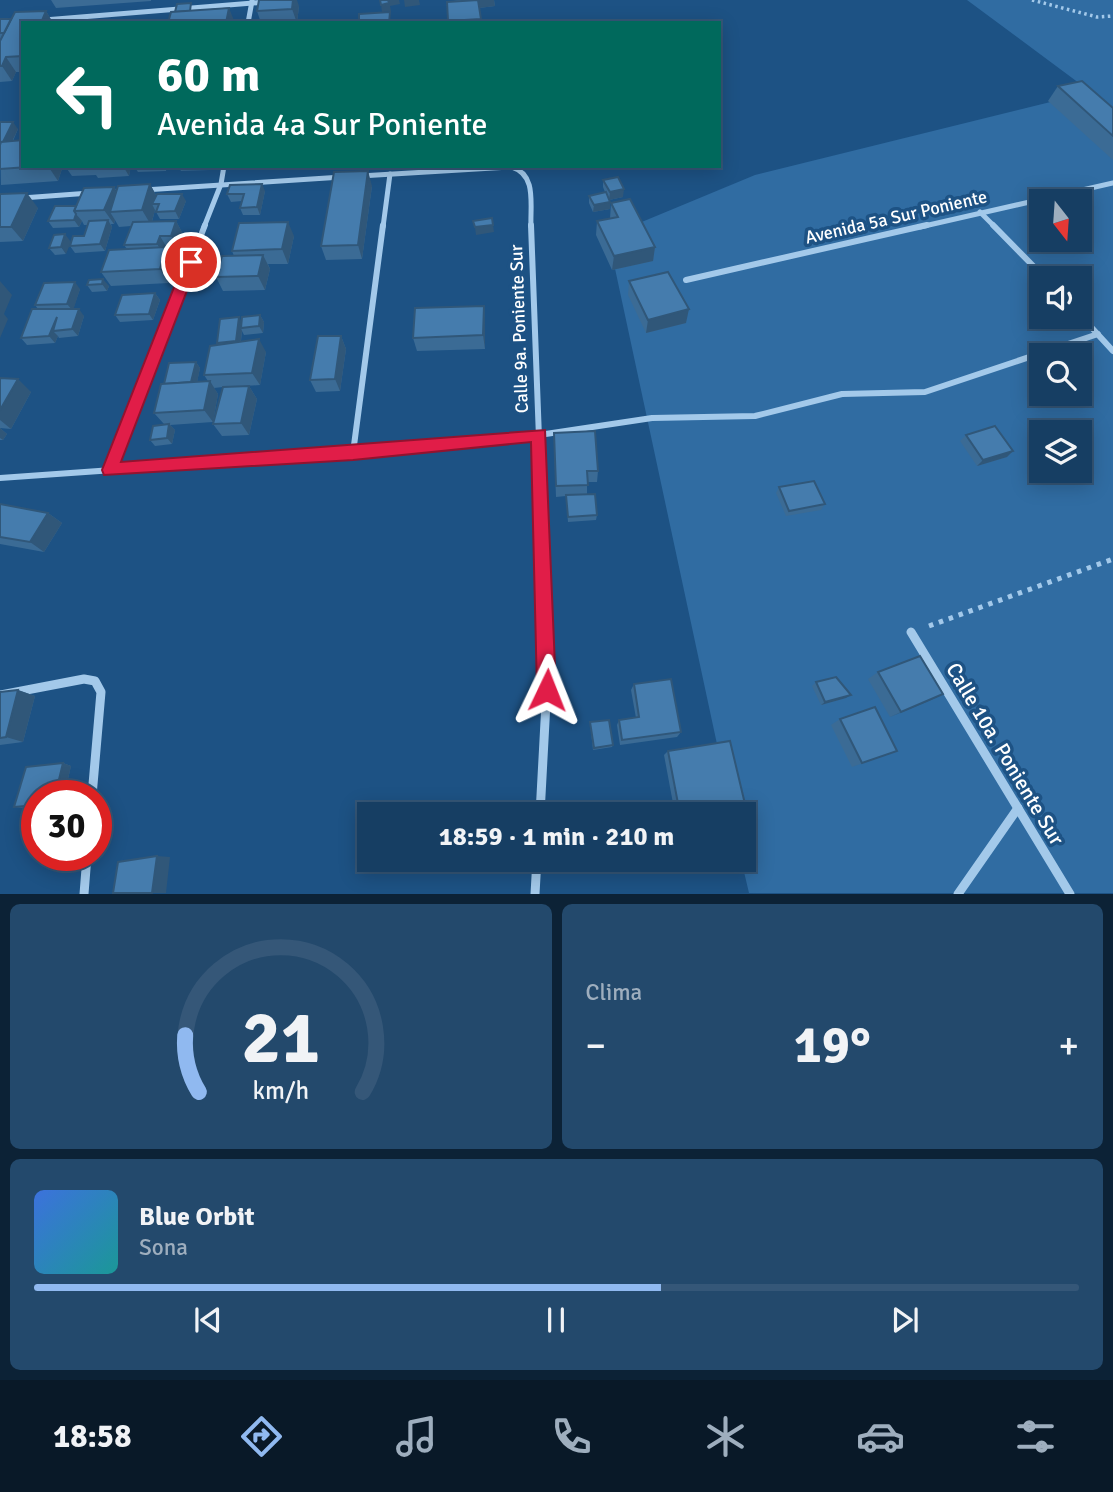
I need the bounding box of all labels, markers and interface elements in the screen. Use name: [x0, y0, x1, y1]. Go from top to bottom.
text: 60 m: [157, 45, 260, 105]
icon: left: [42, 49, 133, 140]
text: Avenida 4a Sur Poniente: [157, 105, 488, 144]
street label: Avenida 5a Sur Poniente: [803, 185, 989, 249]
north arrow: [1029, 189, 1092, 252]
map controls: [1029, 189, 1092, 483]
pin: [161, 232, 221, 292]
icon: arrive: [172, 243, 210, 281]
street label: Calle 9a. Poniente Sur: [505, 244, 533, 414]
button: sound: [1029, 266, 1092, 329]
button: search: [1029, 343, 1092, 406]
button: layers: [1029, 420, 1092, 483]
position arrow: [510, 653, 584, 727]
street label: Calle 10a. Poniente Sur: [940, 658, 1070, 850]
speed limit sign: 30: [21, 780, 112, 871]
text: 18:59 · 1 min · 210 m: [439, 821, 674, 853]
text: Clima: [586, 978, 642, 1007]
text: 21: [241, 995, 320, 1084]
text: 19°: [794, 1013, 871, 1077]
text: −: [586, 1022, 606, 1069]
text: +: [1058, 1022, 1079, 1069]
text: km/h: [252, 1075, 309, 1106]
text: Blue Orbit: [139, 1201, 255, 1233]
text: Sona: [139, 1233, 188, 1262]
icon: previous: [189, 1301, 227, 1339]
icon: pause: [537, 1301, 575, 1339]
icon: next: [886, 1301, 924, 1339]
icon: directions: [237, 1412, 286, 1461]
icon: music: [392, 1412, 441, 1461]
icon: phone: [547, 1412, 596, 1461]
icon: climate: [701, 1412, 750, 1461]
icon: car: [856, 1412, 905, 1461]
icon: filters: [1011, 1412, 1060, 1461]
text: 18:58: [53, 1417, 131, 1456]

